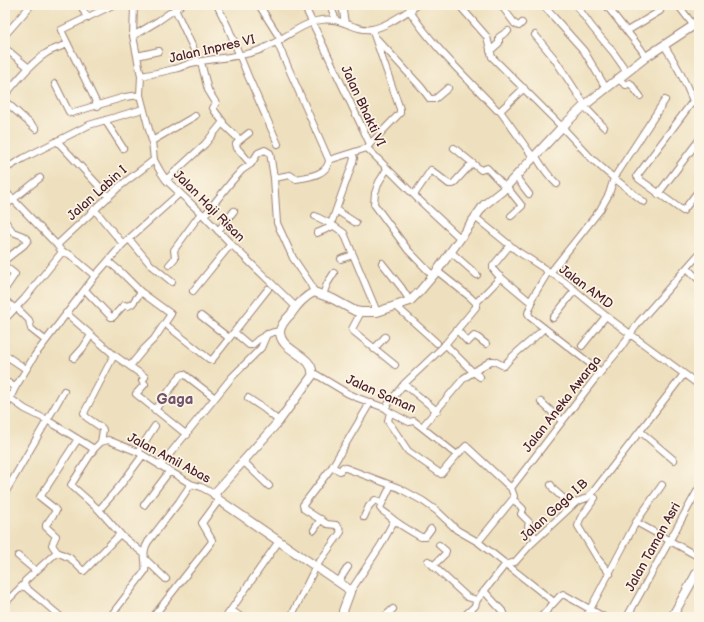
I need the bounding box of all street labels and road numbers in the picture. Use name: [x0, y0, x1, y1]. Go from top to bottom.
street label: Jalan Inpres VI: [168, 31, 256, 67]
street label: Jalan Bhakti VI: [337, 63, 389, 149]
street label: Jalan Labin I: [64, 162, 130, 224]
street label: Jalan Haji Risan: [170, 167, 248, 245]
street label: Jalan AMD: [556, 261, 616, 313]
street label: Jalan Aneka Awarga: [519, 353, 605, 455]
street label: Jalan Saman: [343, 371, 419, 417]
street label: Jalan Amil Abas: [125, 429, 214, 487]
street label: Jalan Gaga I.B: [517, 475, 591, 545]
street label: Jalan Taman Asri: [622, 500, 684, 594]

